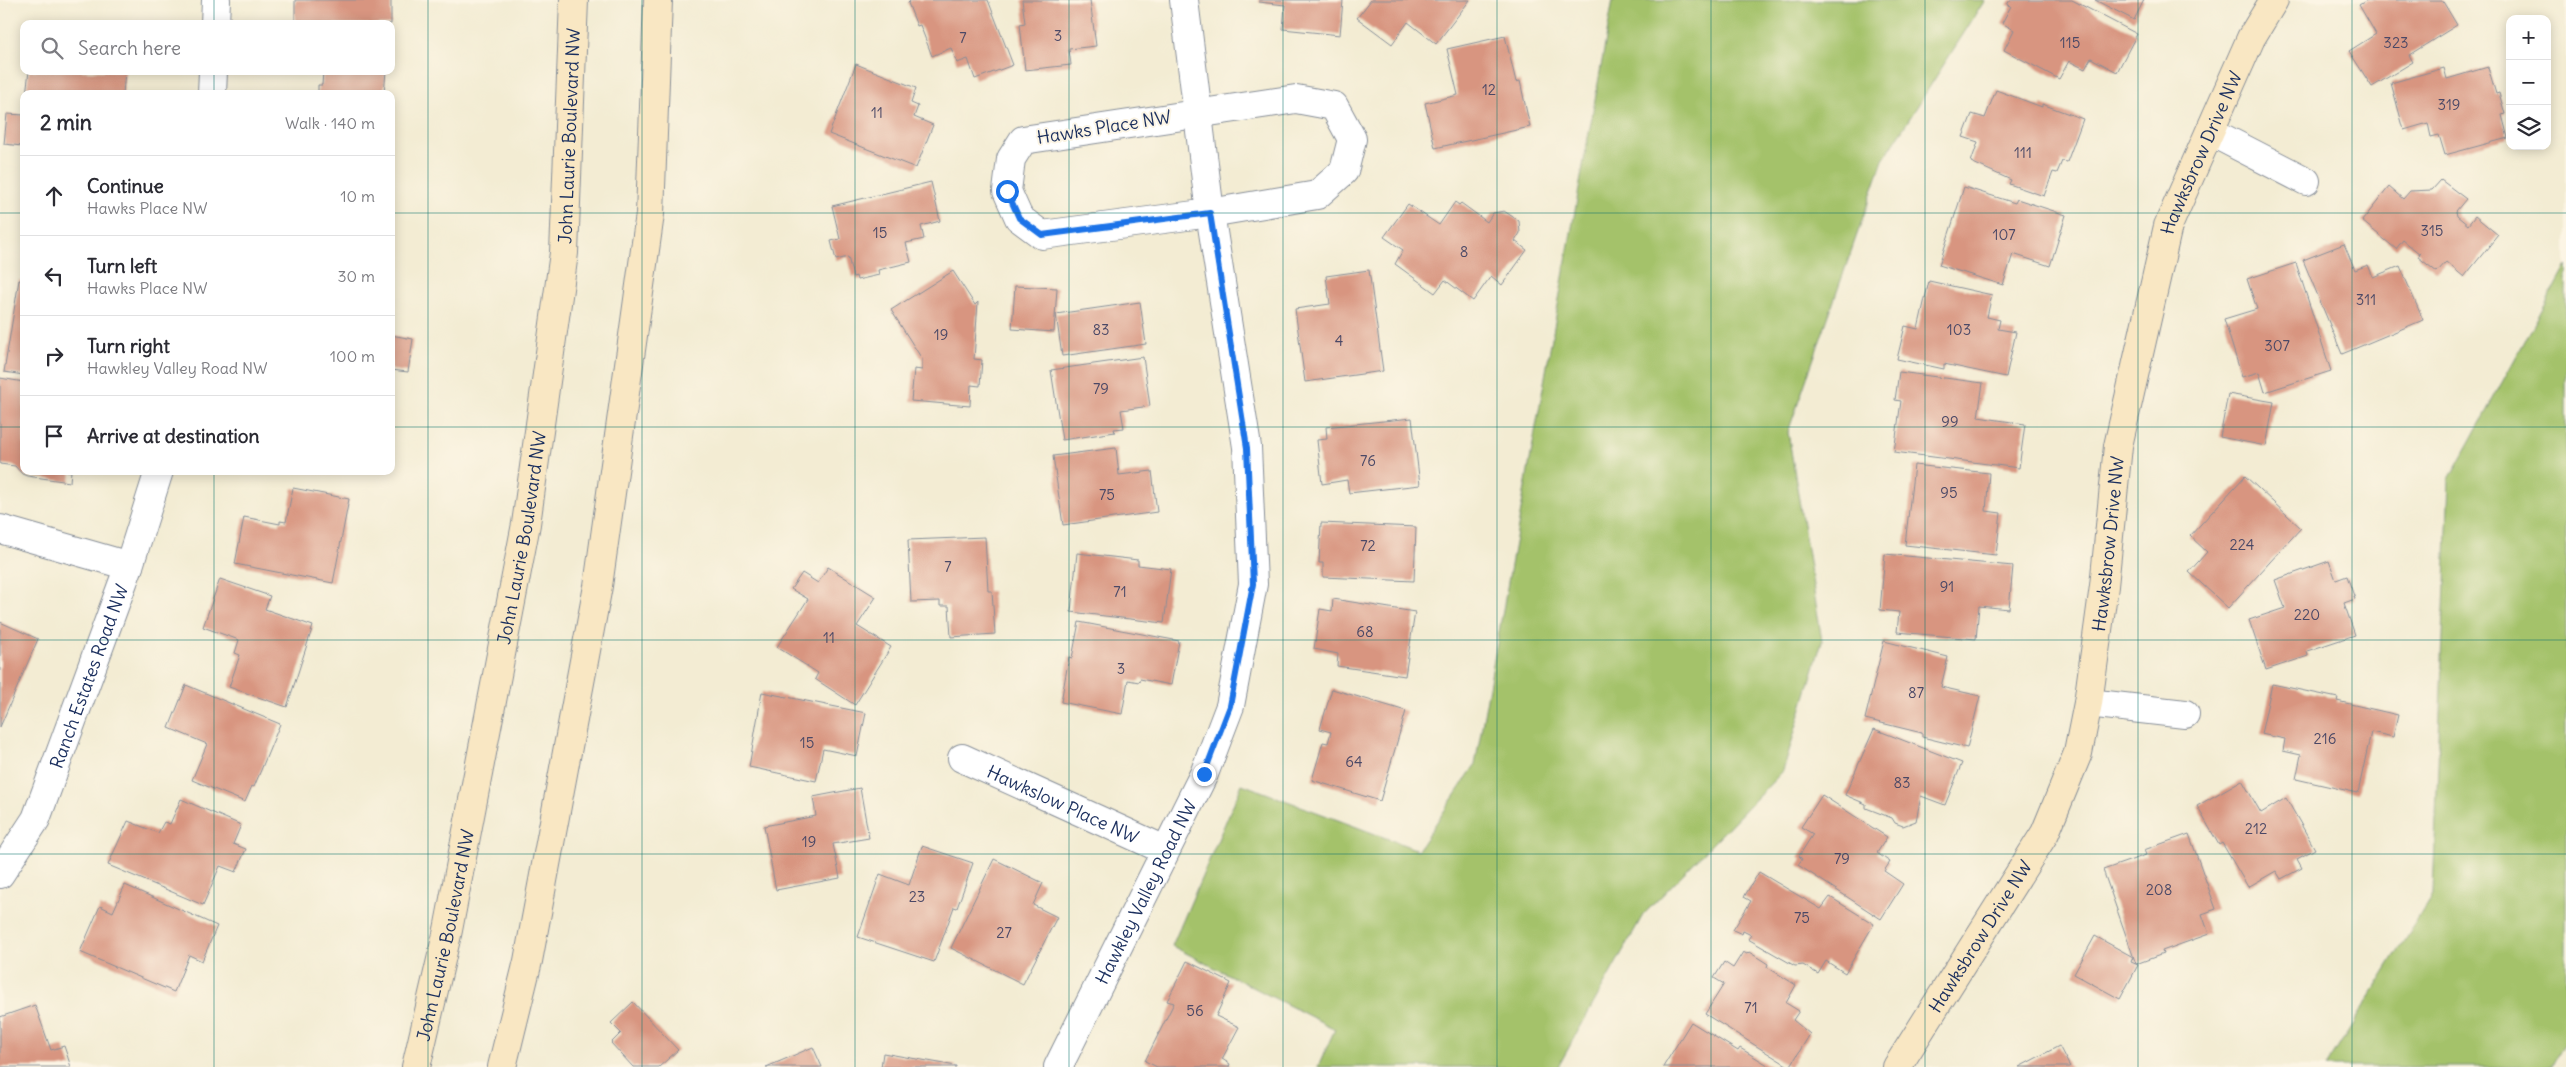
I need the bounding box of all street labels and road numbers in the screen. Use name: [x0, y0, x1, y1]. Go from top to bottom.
street label: John Laurie Boulevard NW: [553, 27, 584, 244]
street label: Hawksbrow Drive NW: [2155, 67, 2246, 236]
street label: Hawks Place NW: [1035, 105, 1173, 149]
street label: John Laurie Boulevard NW: [492, 429, 550, 646]
street label: Hawksbrow Drive NW: [2086, 455, 2128, 633]
street label: Ranch Estates Road NW: [44, 581, 133, 771]
street label: Hawkslow Place NW: [984, 759, 1143, 848]
street label: Hawkley Valley Road NW: [1090, 795, 1201, 988]
street label: John Laurie Boulevard NW: [411, 827, 479, 1043]
street label: Hawksbrow Drive NW: [1923, 855, 2037, 1017]

